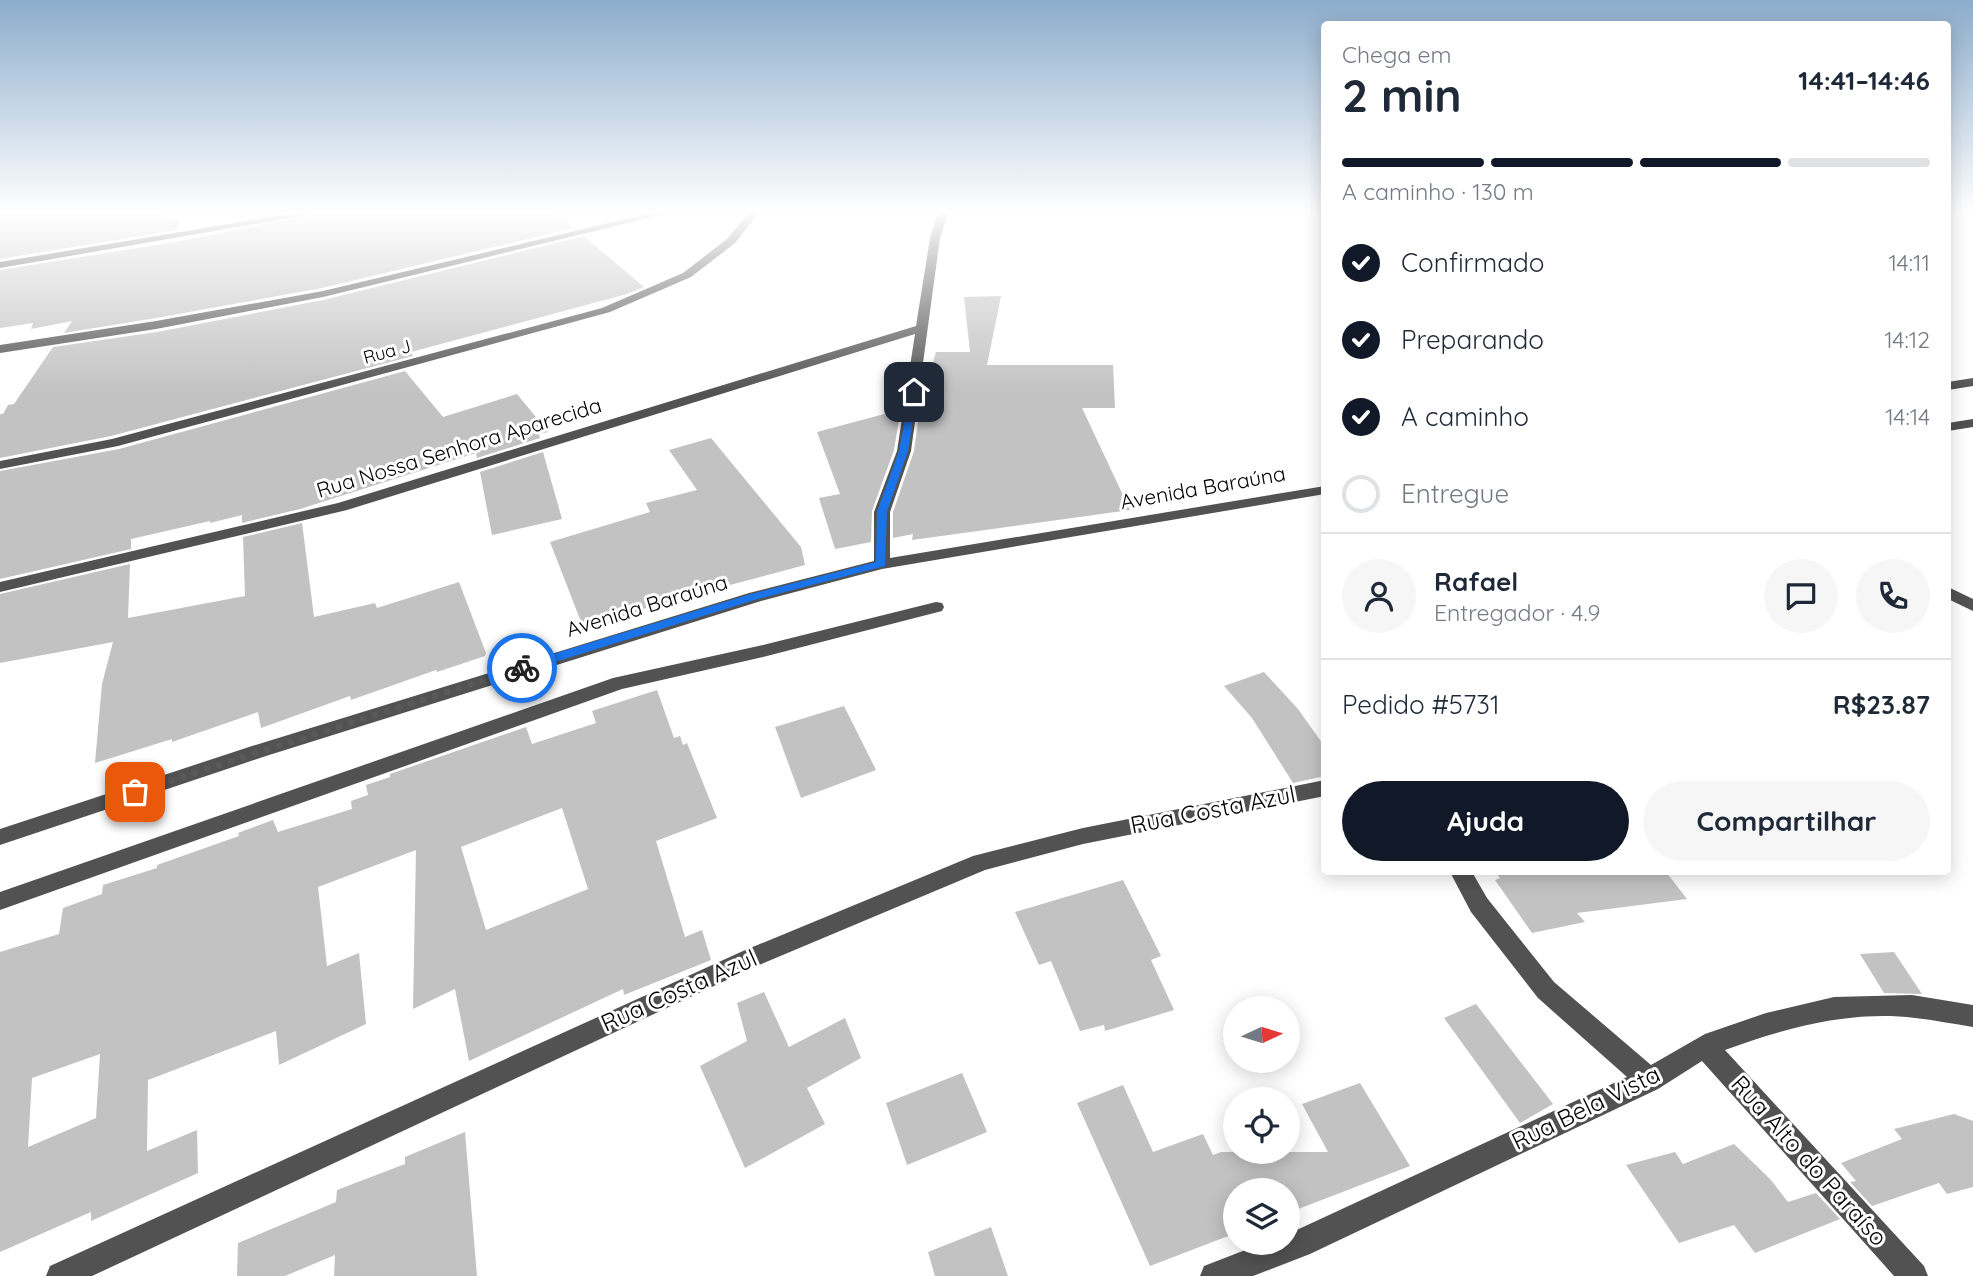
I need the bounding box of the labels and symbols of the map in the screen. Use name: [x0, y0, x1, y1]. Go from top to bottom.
street label: Rua J: [361, 334, 413, 369]
pin: [884, 362, 944, 422]
street label: Rua Nossa Senhora Aparecida: [313, 391, 604, 503]
street label: Avenida Baraúna: [1118, 460, 1287, 514]
street label: Avenida Baraúna: [563, 568, 730, 642]
courier: [487, 633, 557, 703]
pin: [105, 762, 165, 822]
street label: Rua Costa Azul: [1128, 778, 1298, 840]
street label: Rua Costa Azul: [596, 942, 761, 1038]
north arrow: [1223, 996, 1300, 1073]
street label: Rua Bela Vista: [1506, 1058, 1665, 1156]
street label: Rua Alto do Paraíso: [1725, 1069, 1894, 1252]

